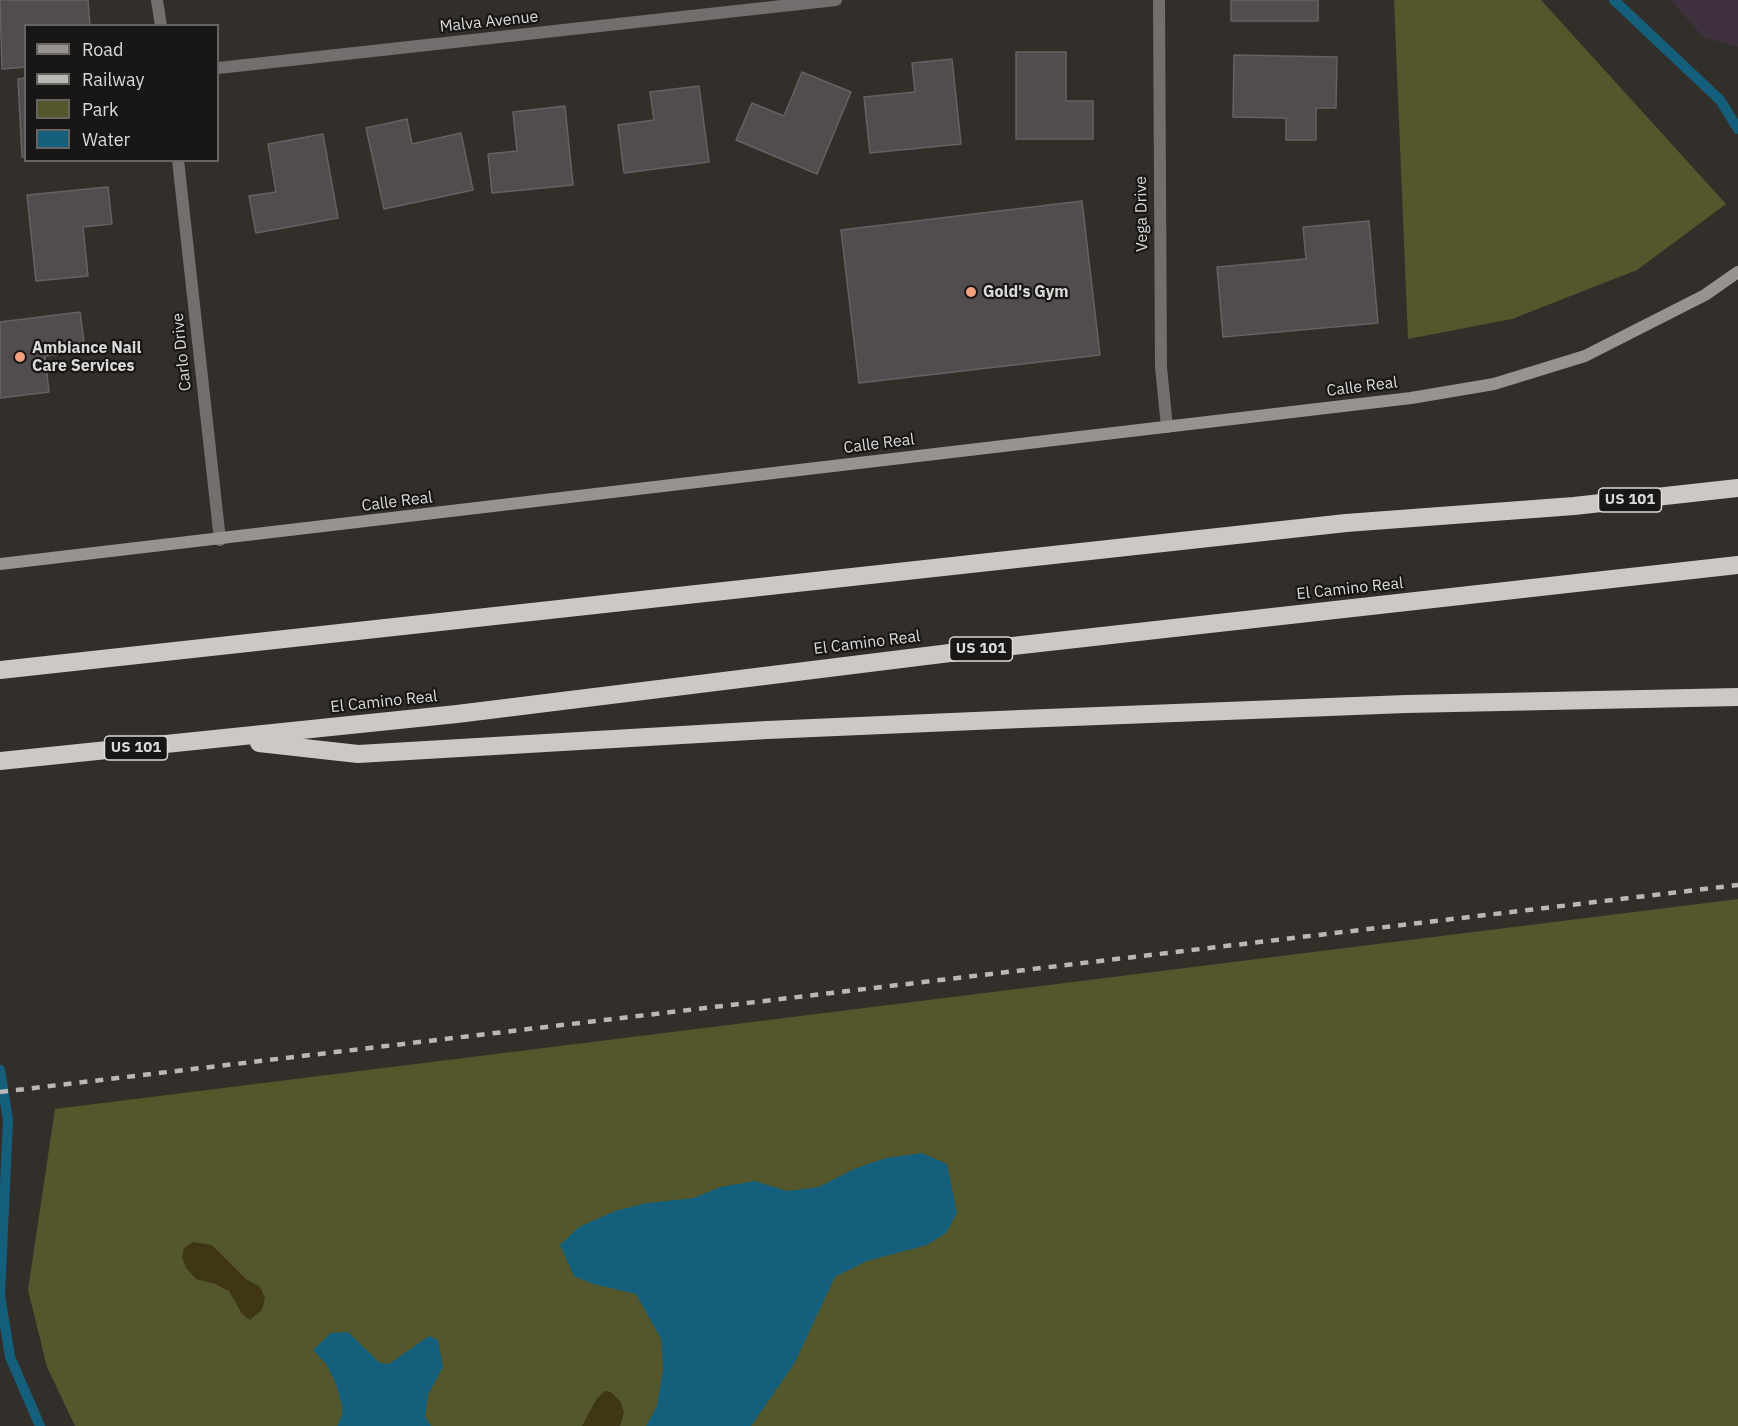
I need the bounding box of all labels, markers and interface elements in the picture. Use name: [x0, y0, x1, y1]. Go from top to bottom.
street label: Malva Avenue: [439, 7, 539, 37]
legend: [24, 24, 219, 162]
text: Road: [82, 38, 123, 61]
text: Railway: [82, 68, 144, 91]
text: Park: [82, 98, 118, 121]
text: Water: [82, 128, 130, 151]
street label: Vega Drive: [1132, 176, 1152, 252]
place label: Gold's Gym: [983, 282, 1069, 302]
marker: Gold's Gym: [964, 285, 978, 299]
street label: Carlo Drive: [168, 312, 196, 392]
place label: Ambiance Nail Care Services: [32, 338, 141, 376]
marker: Ambiance Nail Care Services: [13, 350, 27, 364]
street label: Calle Real: [1325, 373, 1399, 401]
street label: Calle Real: [842, 430, 916, 458]
street label: Calle Real: [360, 488, 434, 516]
road number: US 101: [1598, 488, 1662, 512]
street label: El Camino Real: [1296, 574, 1404, 604]
street label: El Camino Real: [813, 627, 921, 659]
road number: US 101: [950, 637, 1012, 661]
street label: El Camino Real: [330, 687, 438, 717]
road number: US 101: [104, 736, 168, 760]

